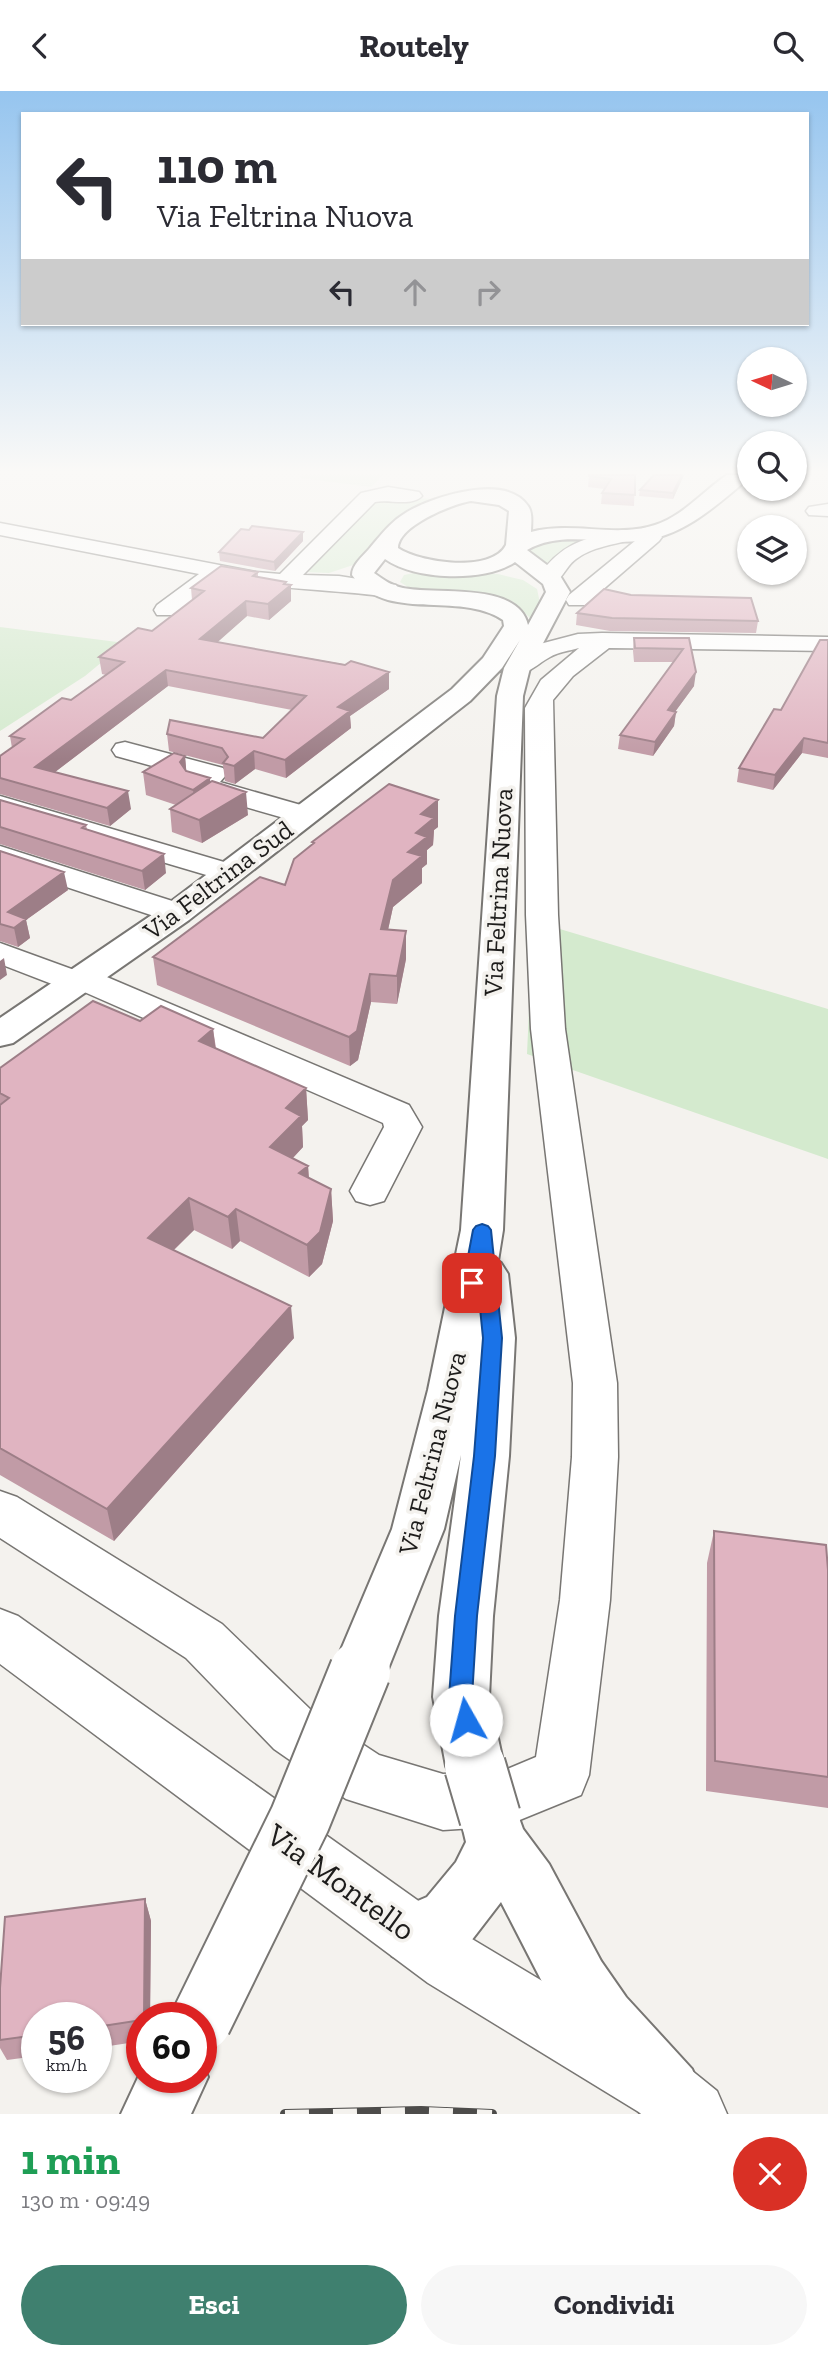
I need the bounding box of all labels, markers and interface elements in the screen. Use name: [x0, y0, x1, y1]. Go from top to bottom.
icon: back: [21, 27, 59, 65]
text: Routely: [359, 27, 469, 65]
icon: search: [769, 27, 807, 65]
text: 110 m: [157, 137, 277, 196]
icon: left: [42, 140, 133, 231]
text: Via Feltrina Nuova: [157, 197, 413, 235]
icon: left: [323, 273, 361, 311]
icon: ahead: [396, 273, 434, 311]
icon: right: [469, 273, 507, 311]
north arrow: [737, 347, 807, 417]
map controls: [737, 347, 807, 585]
button: search: [737, 431, 807, 501]
button: layers: [737, 515, 807, 585]
street label: Via Feltrina Nuova: [477, 787, 519, 998]
street label: Via Feltrina Sud: [136, 813, 299, 947]
pin: [442, 1253, 502, 1313]
icon: arrive: [453, 1264, 491, 1302]
street label: Via Feltrina Nuova: [391, 1348, 473, 1559]
position arrow: [429, 1683, 503, 1757]
street label: Via Montello: [258, 1815, 423, 1949]
speed limit sign: 60: [126, 2002, 217, 2093]
text: 56: [48, 2017, 85, 2059]
text: km/h: [46, 2054, 87, 2076]
text: 1 min: [21, 2134, 120, 2185]
button: close: [733, 2137, 807, 2211]
text: 130 m · 09:49: [21, 2186, 150, 2214]
button: Esci: [21, 2265, 407, 2345]
button: Condividi: [421, 2265, 807, 2345]

